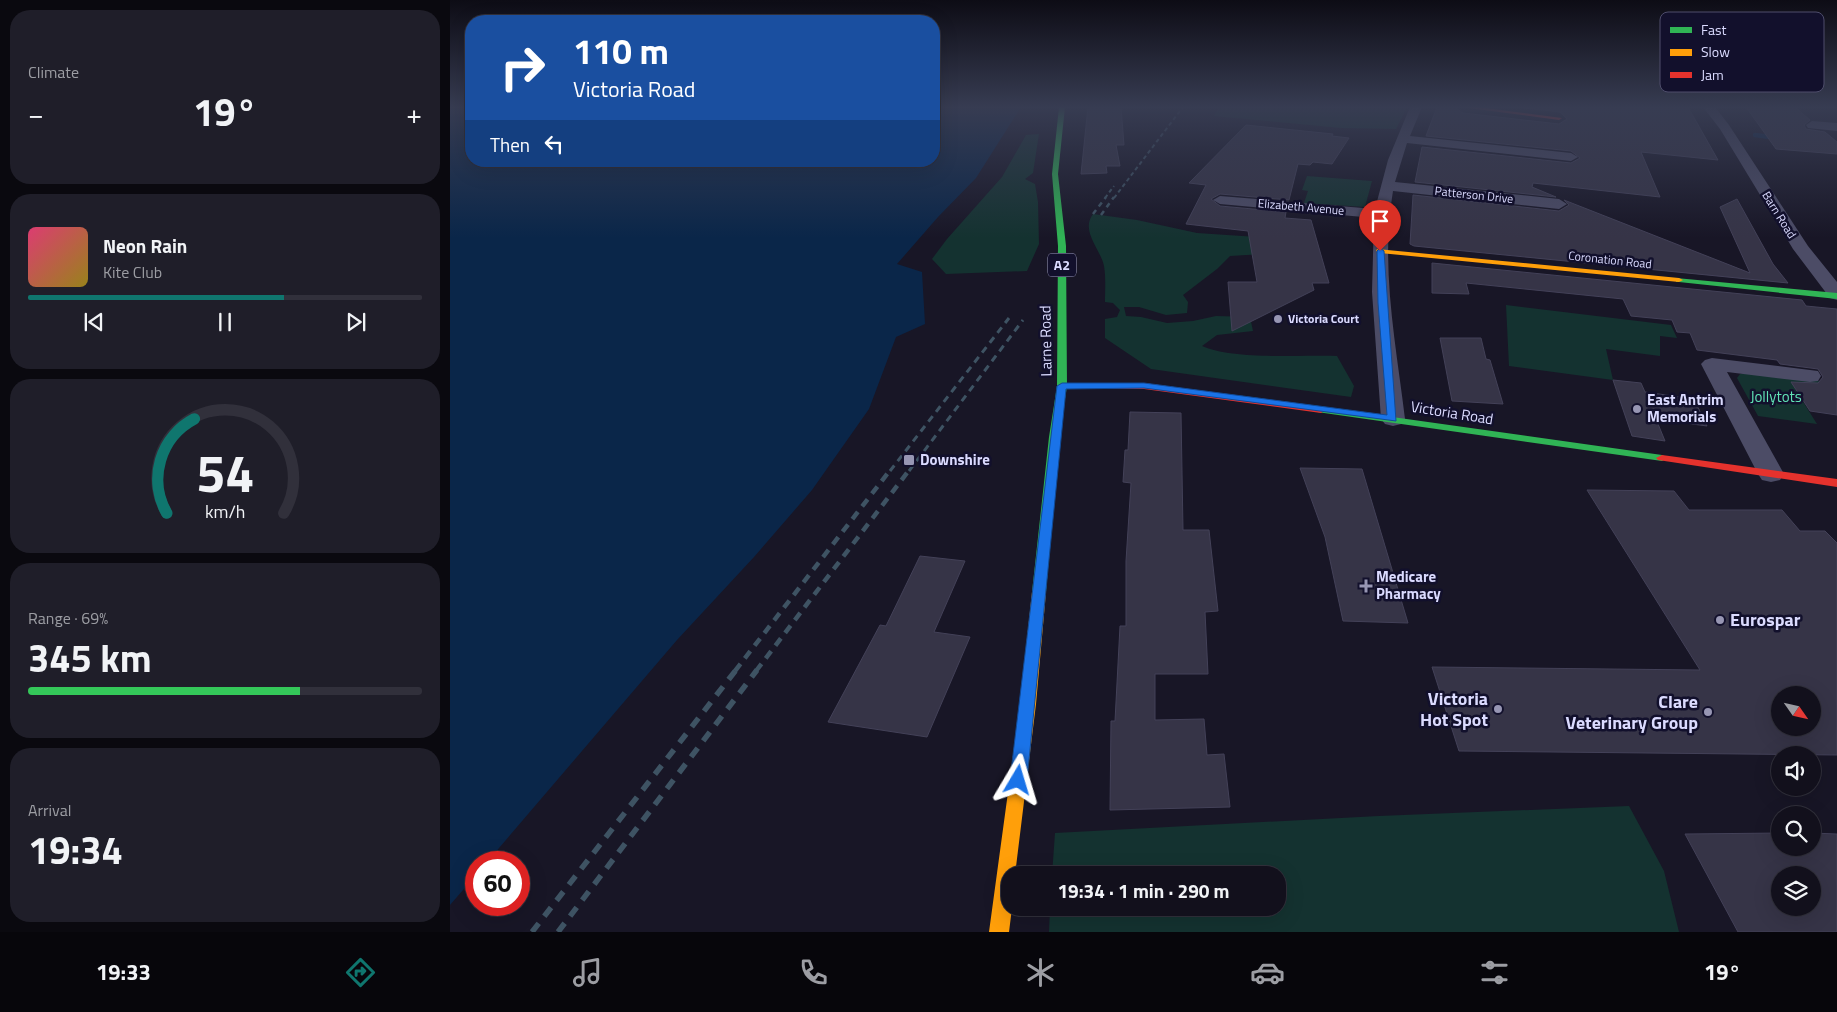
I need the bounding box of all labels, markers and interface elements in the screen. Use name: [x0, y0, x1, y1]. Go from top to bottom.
legend: [1660, 12, 1824, 92]
text: Fast: [1701, 19, 1726, 40]
text: 110 m: [573, 24, 669, 78]
icon: right: [490, 35, 555, 100]
text: Slow: [1701, 41, 1730, 62]
text: Climate: [28, 60, 79, 84]
text: Jam: [1701, 64, 1724, 85]
text: Victoria Road: [573, 72, 695, 106]
text: 19°: [193, 83, 257, 141]
text: −: [28, 92, 44, 135]
text: +: [406, 92, 422, 135]
text: Then: [490, 130, 530, 159]
icon: left: [540, 130, 568, 158]
street label: Patterson Drive: [1434, 181, 1514, 208]
street label: Barn Road: [1757, 187, 1801, 242]
street label: Elizabeth Avenue: [1257, 193, 1345, 220]
pin: [1359, 200, 1401, 251]
icon: arrive: [1366, 207, 1394, 235]
text: Neon Rain: [103, 231, 187, 260]
street label: Coronation Road: [1567, 246, 1653, 273]
road number: A2: [1048, 254, 1076, 276]
text: Kite Club: [103, 260, 162, 284]
street label: Larne Road: [1033, 305, 1058, 377]
icon: previous: [80, 308, 108, 336]
icon: pause: [211, 308, 239, 336]
icon: next: [342, 308, 370, 336]
place label: Victoria Court: [1288, 309, 1360, 328]
marker: Victoria Court: [1272, 313, 1284, 325]
park label: Jollytots: [1750, 385, 1802, 408]
place label: East Antrim Memorials: [1647, 388, 1724, 428]
street label: Victoria Road: [1409, 395, 1495, 430]
marker: East Antrim Memorials: [1631, 403, 1643, 415]
text: 54: [196, 433, 254, 512]
place label: Downshire: [920, 448, 990, 471]
marker: Downshire: [902, 453, 916, 467]
text: km/h: [205, 498, 245, 525]
place label: Medicare Pharmacy: [1376, 565, 1441, 605]
marker: Medicare Pharmacy: [1360, 580, 1372, 592]
text: Range · 69%: [28, 606, 108, 630]
place label: Eurospar: [1730, 606, 1801, 633]
marker: Eurospar: [1714, 614, 1726, 626]
text: 345 km: [28, 629, 152, 687]
place label: Victoria Hot Spot: [1420, 685, 1488, 733]
north arrow: [1771, 686, 1821, 736]
map controls: [1771, 686, 1821, 916]
place label: Clare Veterinary Group: [1566, 688, 1698, 736]
marker: Victoria Hot Spot: [1492, 703, 1504, 715]
marker: Clare Veterinary Group: [1702, 706, 1714, 718]
button: sound: [1771, 746, 1821, 796]
position arrow: [991, 753, 1043, 805]
text: Arrival: [28, 798, 71, 822]
button: search: [1771, 806, 1821, 856]
text: 19:34: [28, 821, 123, 879]
speed limit sign: 60: [465, 851, 530, 916]
button: layers: [1771, 866, 1821, 916]
text: 19:34 · 1 min · 290 m: [1057, 876, 1230, 905]
text: 19:33: [96, 955, 151, 989]
icon: directions: [343, 955, 378, 990]
icon: music: [570, 955, 605, 990]
icon: phone: [796, 955, 831, 990]
icon: climate: [1023, 955, 1058, 990]
icon: car: [1250, 955, 1285, 990]
icon: filters: [1477, 955, 1512, 990]
text: 19°: [1704, 955, 1741, 989]

